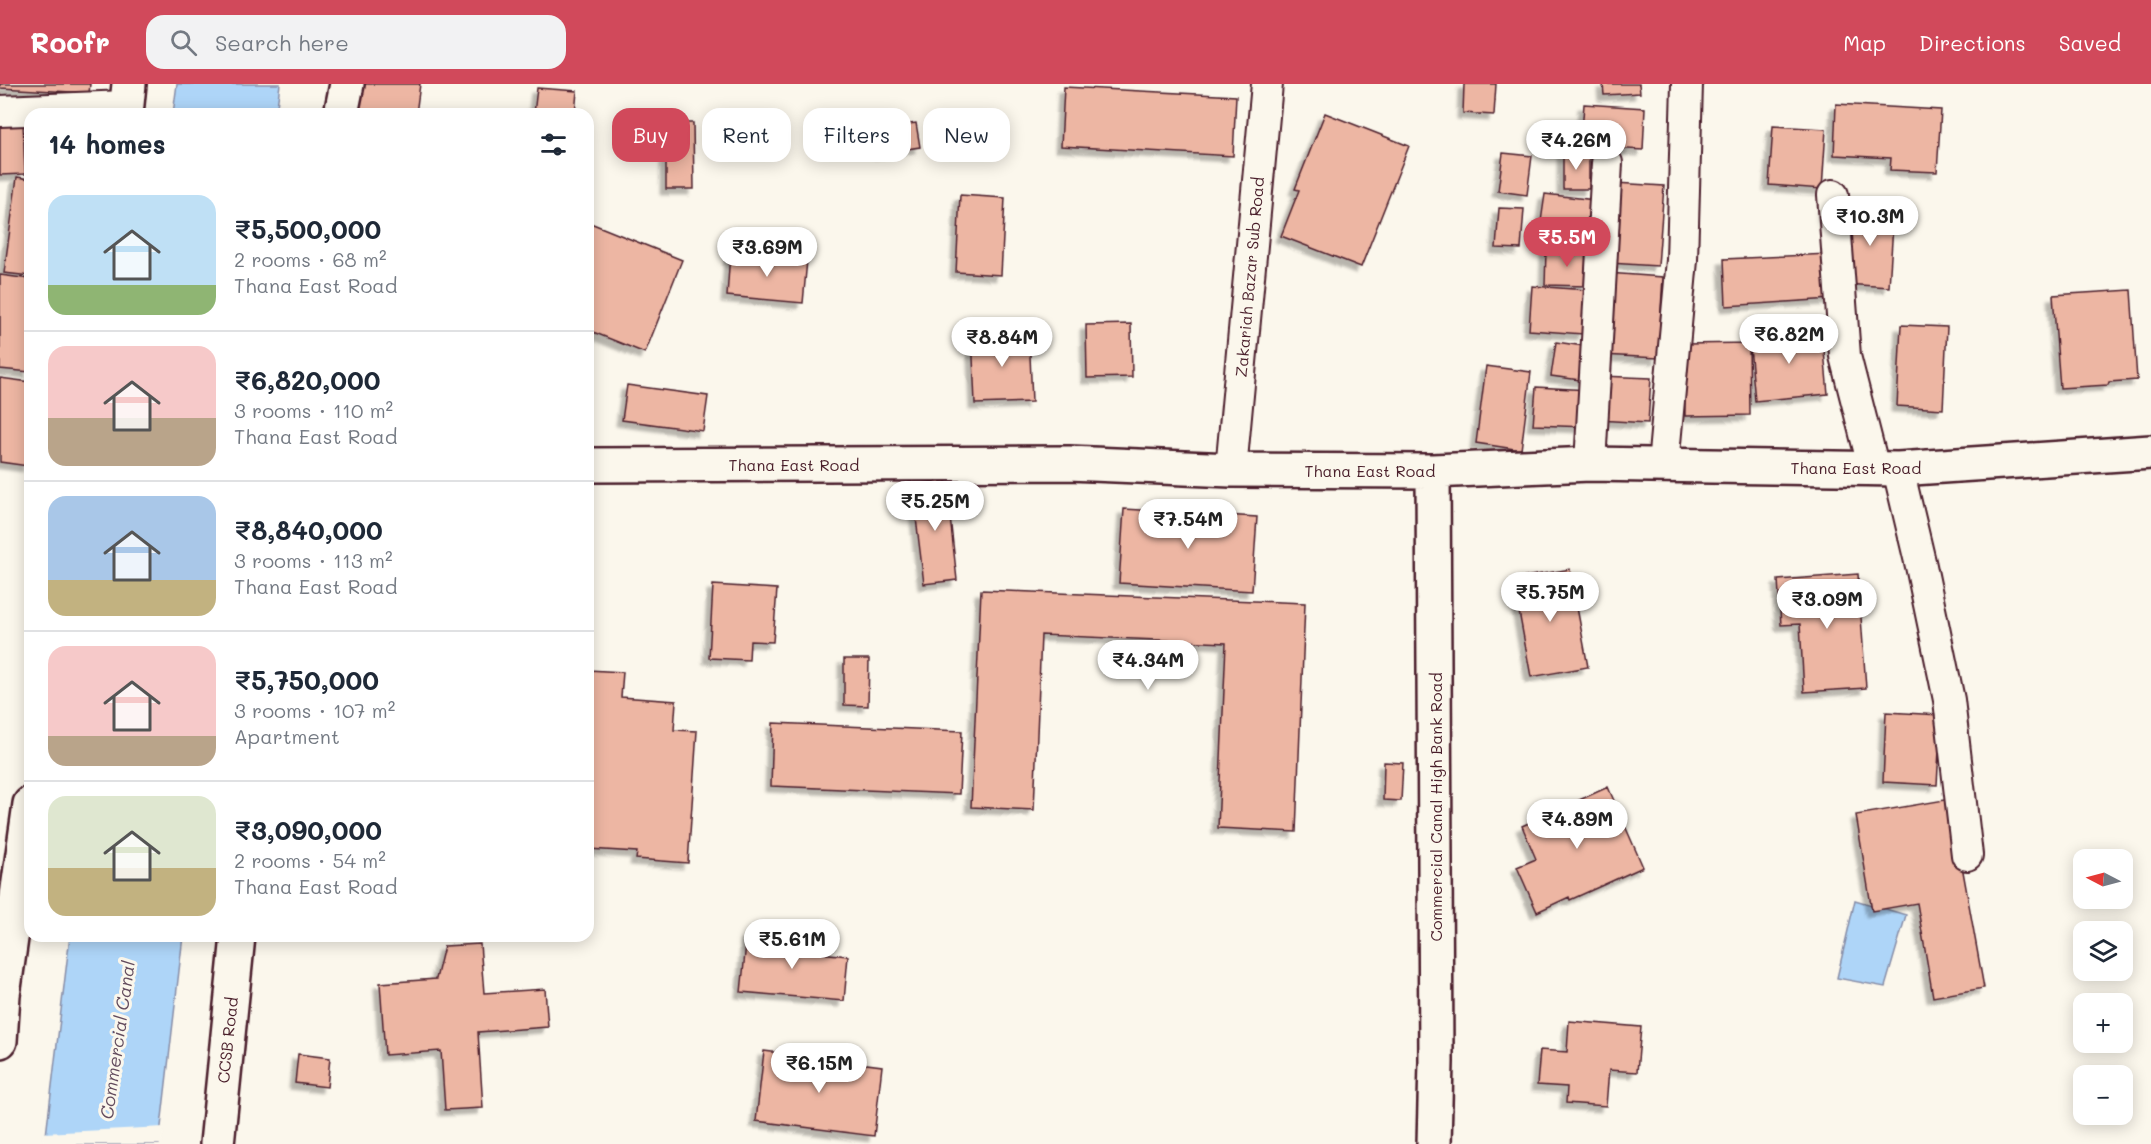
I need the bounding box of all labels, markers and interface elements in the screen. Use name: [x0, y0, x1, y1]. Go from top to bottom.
search box: [146, 15, 566, 69]
text: Roofr: [30, 24, 110, 60]
icon: search: [167, 26, 200, 59]
text: Search here: [215, 28, 349, 57]
text: Map: [1843, 29, 1886, 56]
text: Directions: [1919, 29, 2026, 56]
text: Saved: [2059, 29, 2121, 56]
chip: Buy: [612, 108, 690, 162]
chip: Rent: [702, 108, 791, 162]
chip: Filters: [803, 108, 911, 162]
chip: New: [923, 108, 1010, 162]
pin: ₹4.26M: [1527, 120, 1625, 171]
text: ₹4.26M: [1540, 126, 1612, 152]
text: 14 homes: [48, 127, 166, 161]
icon: filters: [537, 128, 570, 161]
street label: Zakariah Bazar Sub Road: [1230, 176, 1268, 378]
pin: ₹10.3M: [1821, 196, 1919, 247]
text: ₹10.3M: [1835, 202, 1905, 228]
text: ₹5,500,000: [234, 212, 381, 246]
pin: ₹5.5M: [1525, 217, 1609, 268]
icon: home: [96, 219, 168, 291]
text: ₹5.5M: [1538, 223, 1596, 249]
pin: ₹3.69M: [718, 227, 816, 278]
text: ₹3.69M: [731, 233, 803, 259]
text: 2 rooms · 68 m²: [234, 246, 387, 272]
text: Thana East Road: [234, 272, 397, 298]
pin: ₹6.82M: [1740, 314, 1838, 365]
pin: ₹8.84M: [953, 317, 1051, 368]
text: ₹6.82M: [1753, 320, 1825, 346]
text: ₹8.84M: [965, 323, 1039, 349]
text: ₹6,820,000: [234, 363, 380, 397]
icon: home: [96, 370, 168, 442]
text: 3 rooms · 110 m²: [234, 397, 393, 423]
text: Thana East Road: [234, 423, 397, 449]
street label: Thana East Road: [729, 454, 859, 475]
street label: Thana East Road: [1791, 457, 1921, 478]
street label: Thana East Road: [1305, 460, 1435, 481]
pin: ₹5.25M: [886, 481, 984, 532]
text: ₹5.25M: [900, 487, 970, 513]
pin: ₹7.54M: [1139, 499, 1237, 550]
text: ₹7.54M: [1152, 505, 1224, 531]
text: ₹8,840,000: [234, 513, 383, 547]
icon: home: [96, 520, 168, 592]
text: 3 rooms · 113 m²: [234, 547, 393, 573]
pin: ₹5.75M: [1501, 572, 1599, 623]
text: Thana East Road: [234, 573, 397, 599]
text: ₹5.75M: [1515, 578, 1585, 604]
pin: ₹3.09M: [1778, 579, 1876, 630]
text: ₹3.09M: [1791, 585, 1863, 611]
pin: ₹4.34M: [1099, 640, 1197, 691]
text: ₹4.34M: [1112, 646, 1184, 672]
text: ₹5,750,000: [234, 663, 379, 697]
icon: home: [96, 670, 168, 742]
street label: Commercial Canal High Bank Road: [1425, 672, 1446, 942]
text: 3 rooms · 107 m²: [234, 697, 395, 723]
text: Apartment: [234, 723, 340, 749]
pin: ₹4.89M: [1528, 799, 1626, 850]
text: ₹4.89M: [1541, 805, 1613, 831]
text: ₹3,090,000: [234, 813, 382, 847]
icon: home: [96, 820, 168, 892]
text: 2 rooms · 54 m²: [234, 847, 386, 873]
north arrow: [2073, 849, 2133, 909]
map controls: [2073, 849, 2133, 1125]
text: Thana East Road: [234, 873, 397, 899]
pin: ₹5.61M: [743, 919, 841, 970]
button: layers: [2073, 921, 2133, 981]
text: ₹5.61M: [758, 925, 826, 951]
water label: Commercial Canal: [94, 959, 140, 1121]
button: +: [2073, 993, 2133, 1053]
street label: CCSB Road: [212, 996, 242, 1084]
pin: ₹6.15M: [770, 1043, 868, 1094]
text: ₹6.15M: [785, 1049, 853, 1075]
button: −: [2073, 1065, 2133, 1125]

